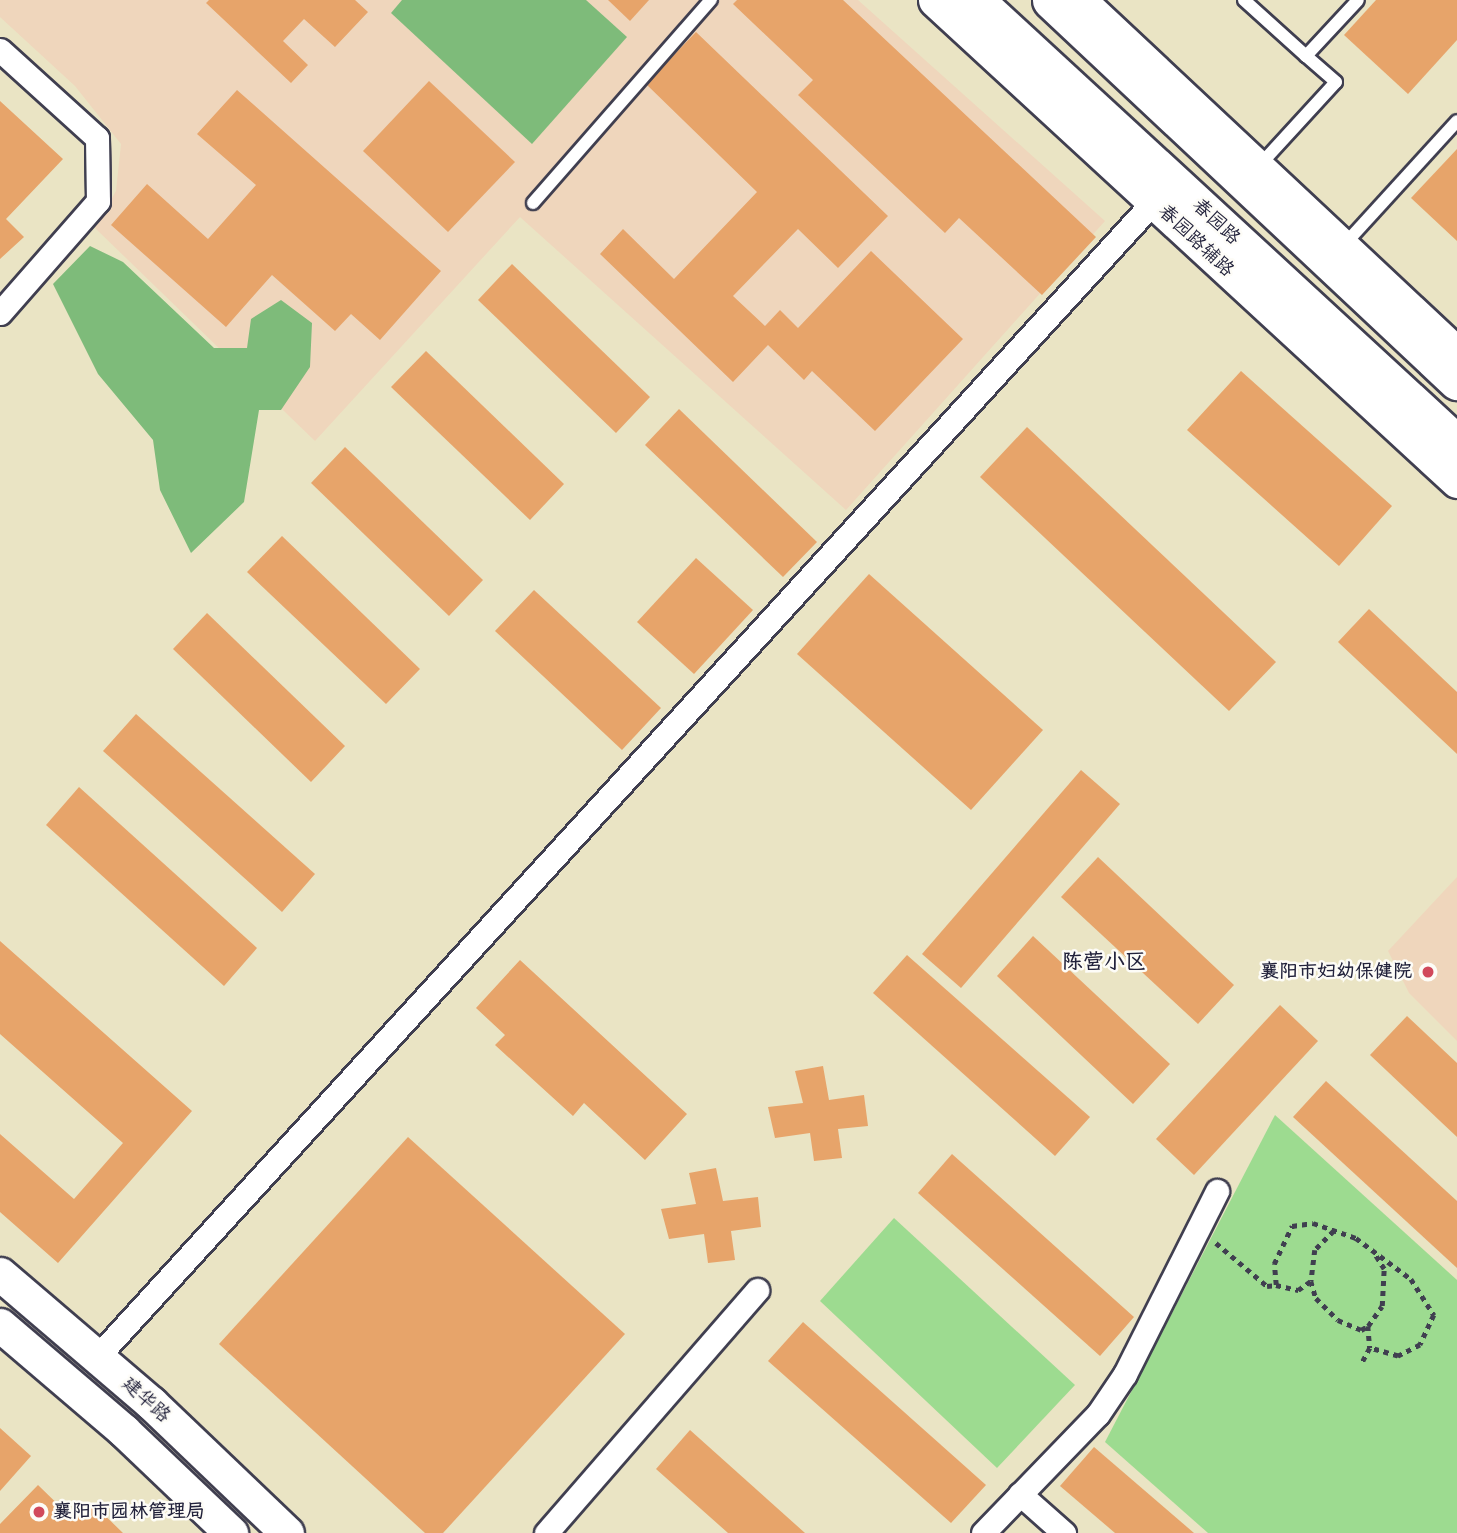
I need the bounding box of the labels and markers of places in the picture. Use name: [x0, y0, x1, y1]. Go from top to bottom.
place label: 襄阳市妇幼保健院: [1260, 961, 1412, 983]
marker: 襄阳市妇幼保健院: [1418, 962, 1438, 982]
place label: 襄阳市园林管理局: [53, 1501, 205, 1523]
marker: 襄阳市园林管理局: [31, 1504, 47, 1520]

